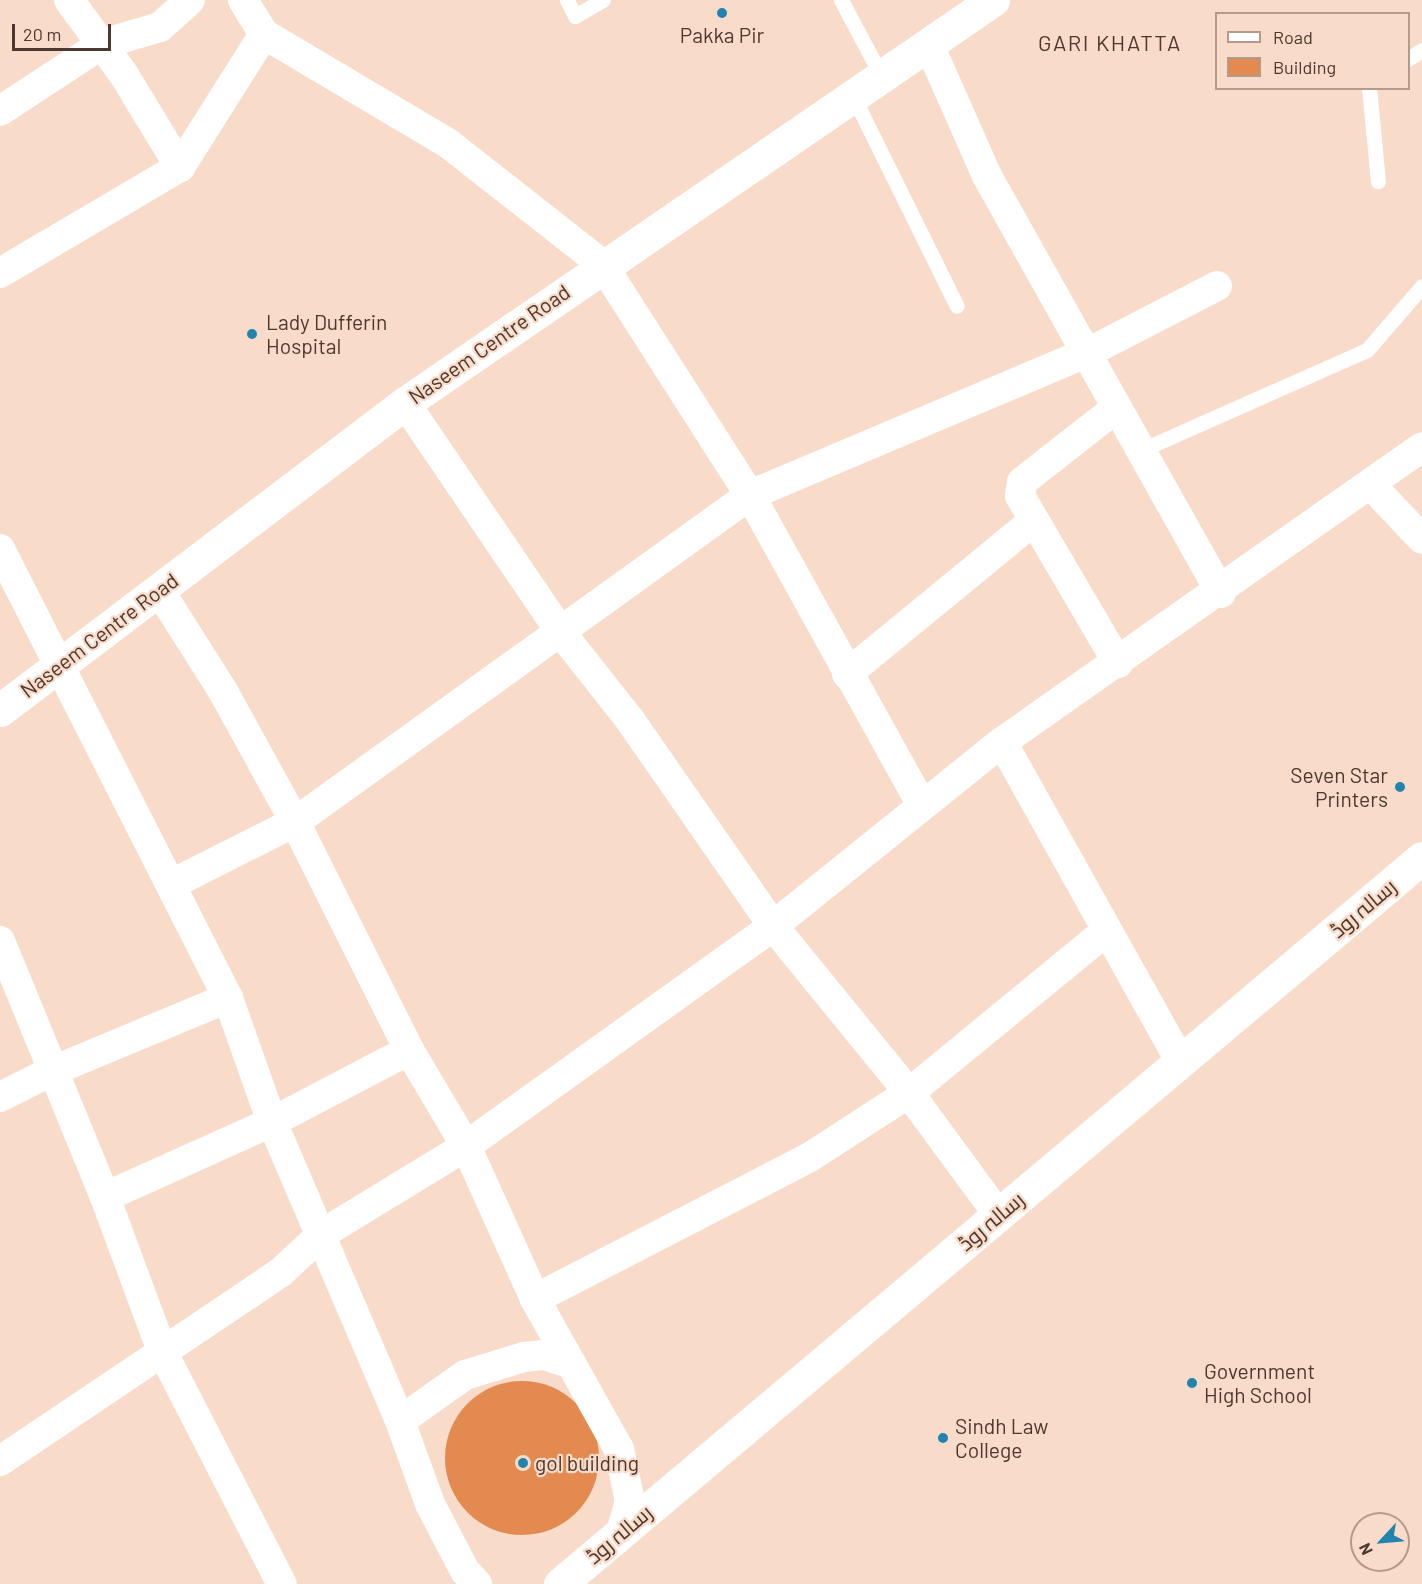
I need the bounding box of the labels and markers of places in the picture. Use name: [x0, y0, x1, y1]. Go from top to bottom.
marker: Pakka Pir: [715, 6, 729, 20]
place label: Pakka Pir: [680, 22, 764, 48]
place label: Lady Dufferin Hospital: [266, 309, 387, 359]
marker: Lady Dufferin Hospital: [243, 325, 261, 343]
place label: Seven Star Printers: [1290, 762, 1388, 812]
marker: Seven Star Printers: [1393, 780, 1407, 794]
place label: Government High School: [1204, 1358, 1315, 1408]
marker: Government High School: [1185, 1376, 1199, 1390]
place label: Sindh Law College: [955, 1413, 1048, 1463]
marker: Sindh Law College: [936, 1431, 950, 1445]
place label: gol building: [535, 1450, 639, 1476]
marker: gol building: [516, 1456, 530, 1470]

